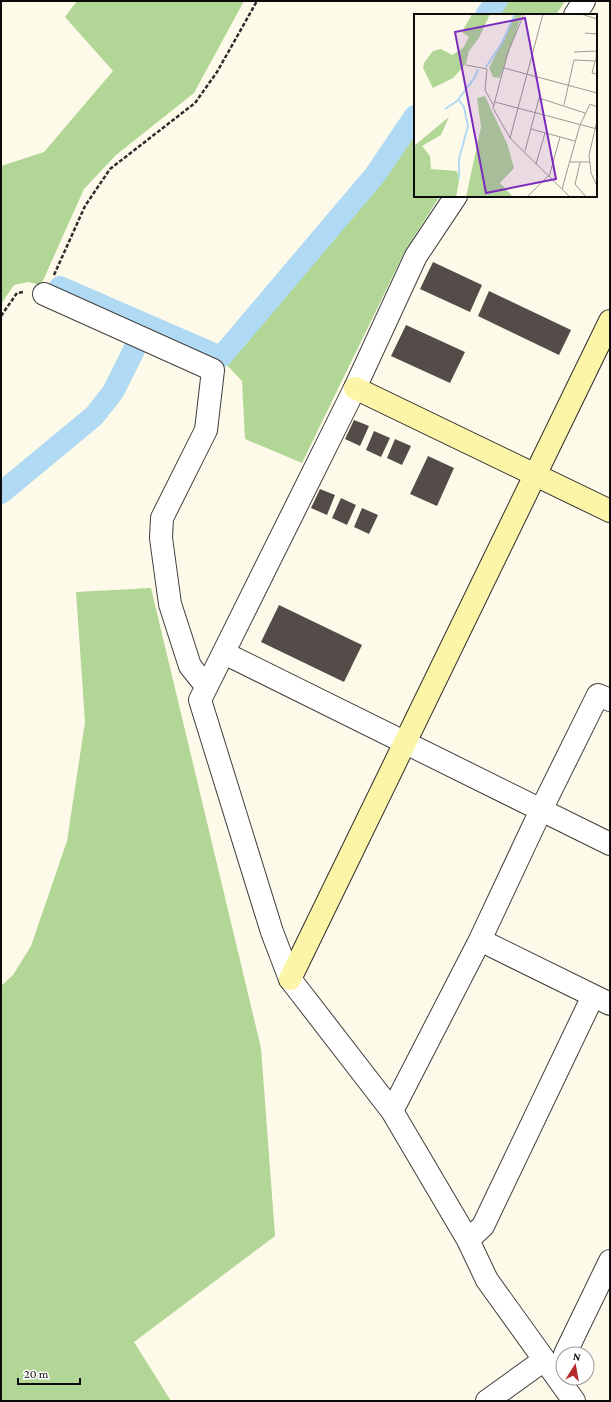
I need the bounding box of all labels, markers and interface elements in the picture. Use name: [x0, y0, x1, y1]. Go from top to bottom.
inset map: [414, 14, 597, 197]
north arrow: [555, 1346, 595, 1386]
text: N: [572, 1350, 582, 1363]
scale bar: [18, 1360, 80, 1386]
text: 20 m: [24, 1367, 49, 1381]

